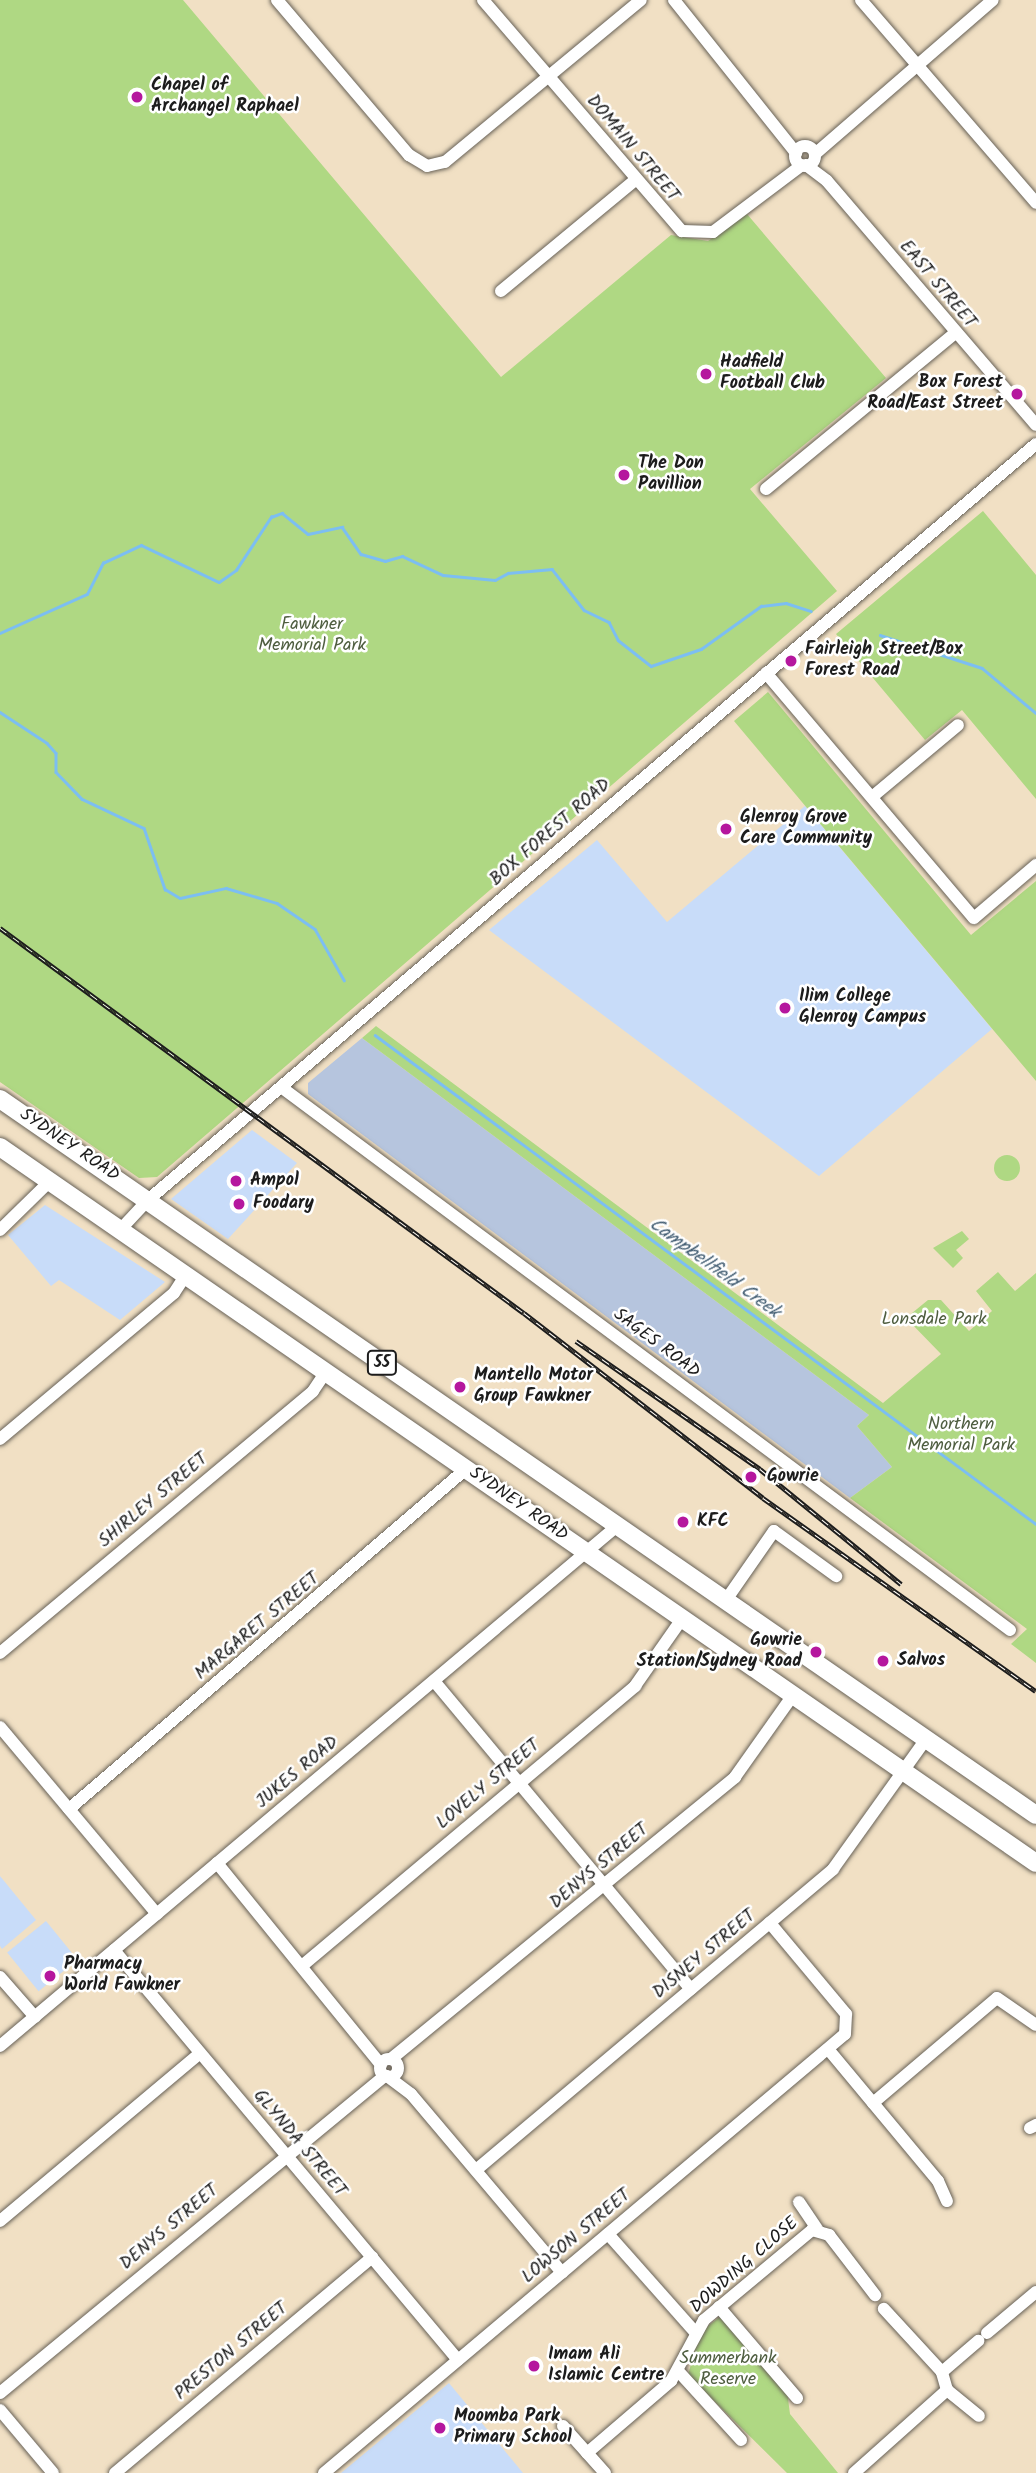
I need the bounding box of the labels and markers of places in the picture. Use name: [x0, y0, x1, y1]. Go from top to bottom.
place label: Chapel of Archangel Raphael: [151, 76, 299, 119]
marker: Chapel of Archangel Raphael: [129, 89, 145, 105]
place label: Hadfield Football Club: [720, 353, 825, 396]
marker: Hadfield Football Club: [698, 366, 714, 382]
place label: Box Forest Road/East Street: [867, 373, 1003, 416]
marker: Box Forest Road/East Street: [1009, 386, 1025, 402]
place label: The Don Pavillion: [638, 454, 704, 496]
marker: The Don Pavillion: [616, 467, 632, 483]
place label: Fairleigh Street/Box Forest Road: [805, 640, 962, 682]
marker: Fairleigh Street/Box Forest Road: [783, 653, 799, 669]
place label: Glenroy Grove Care Community: [740, 808, 872, 850]
marker: Glenroy Grove Care Community: [718, 821, 734, 837]
place label: Ilim College Glenroy Campus: [799, 987, 926, 1030]
marker: Ilim College Glenroy Campus: [777, 1000, 793, 1016]
place label: Ampol: [250, 1170, 299, 1192]
marker: Ampol: [228, 1173, 244, 1189]
place label: Foodary: [253, 1193, 314, 1215]
marker: Foodary: [231, 1196, 247, 1212]
place label: Mantello Motor Group Fawkner: [474, 1366, 593, 1408]
marker: Mantello Motor Group Fawkner: [452, 1379, 468, 1395]
place label: Gowrie: [767, 1466, 819, 1488]
marker: Gowrie: [741, 1467, 761, 1487]
place label: KFC: [697, 1511, 729, 1533]
marker: KFC: [675, 1514, 691, 1530]
place label: Gowrie Station/Sydney Road: [637, 1631, 802, 1674]
marker: Gowrie Station/Sydney Road: [808, 1644, 824, 1660]
place label: Salvos: [897, 1650, 945, 1672]
marker: Salvos: [875, 1653, 891, 1669]
place label: Pharmacy World Fawkner: [64, 1955, 180, 1997]
marker: Pharmacy World Fawkner: [42, 1968, 58, 1984]
place label: Imam Ali Islamic Centre: [548, 2345, 664, 2388]
marker: Imam Ali Islamic Centre: [526, 2358, 542, 2374]
place label: Moomba Park Primary School: [454, 2407, 572, 2450]
marker: Moomba Park Primary School: [432, 2420, 448, 2436]

